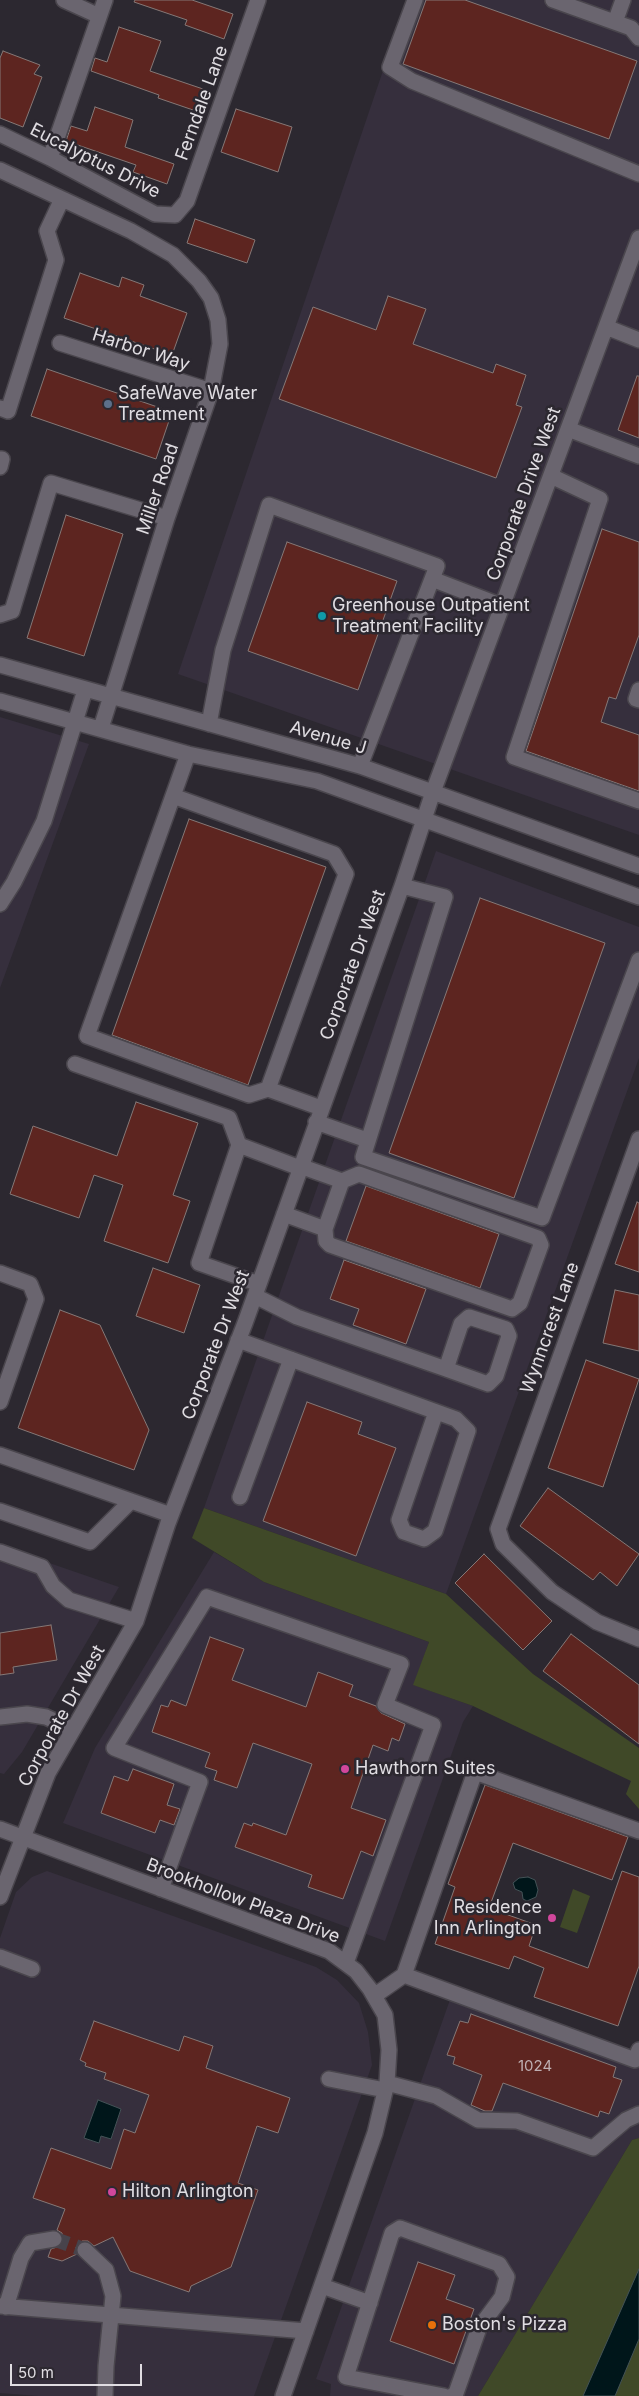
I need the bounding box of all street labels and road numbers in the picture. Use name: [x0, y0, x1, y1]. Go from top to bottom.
street label: Ferndale Lane: [171, 43, 233, 163]
street label: Eucalyptus Drive: [26, 119, 164, 203]
street label: Harbor Way: [90, 324, 192, 376]
street label: Corporate Drive West: [482, 404, 566, 584]
street label: Miller Road: [132, 441, 184, 537]
street label: Avenue J: [287, 717, 369, 759]
street label: Corporate Dr West: [316, 887, 390, 1043]
street label: Wynncrest Lane: [516, 1259, 584, 1397]
street label: Corporate Dr West: [178, 1267, 254, 1423]
street label: Corporate Dr West: [14, 1641, 110, 1791]
street label: Brookhollow Plaza Drive: [143, 1854, 343, 1948]

